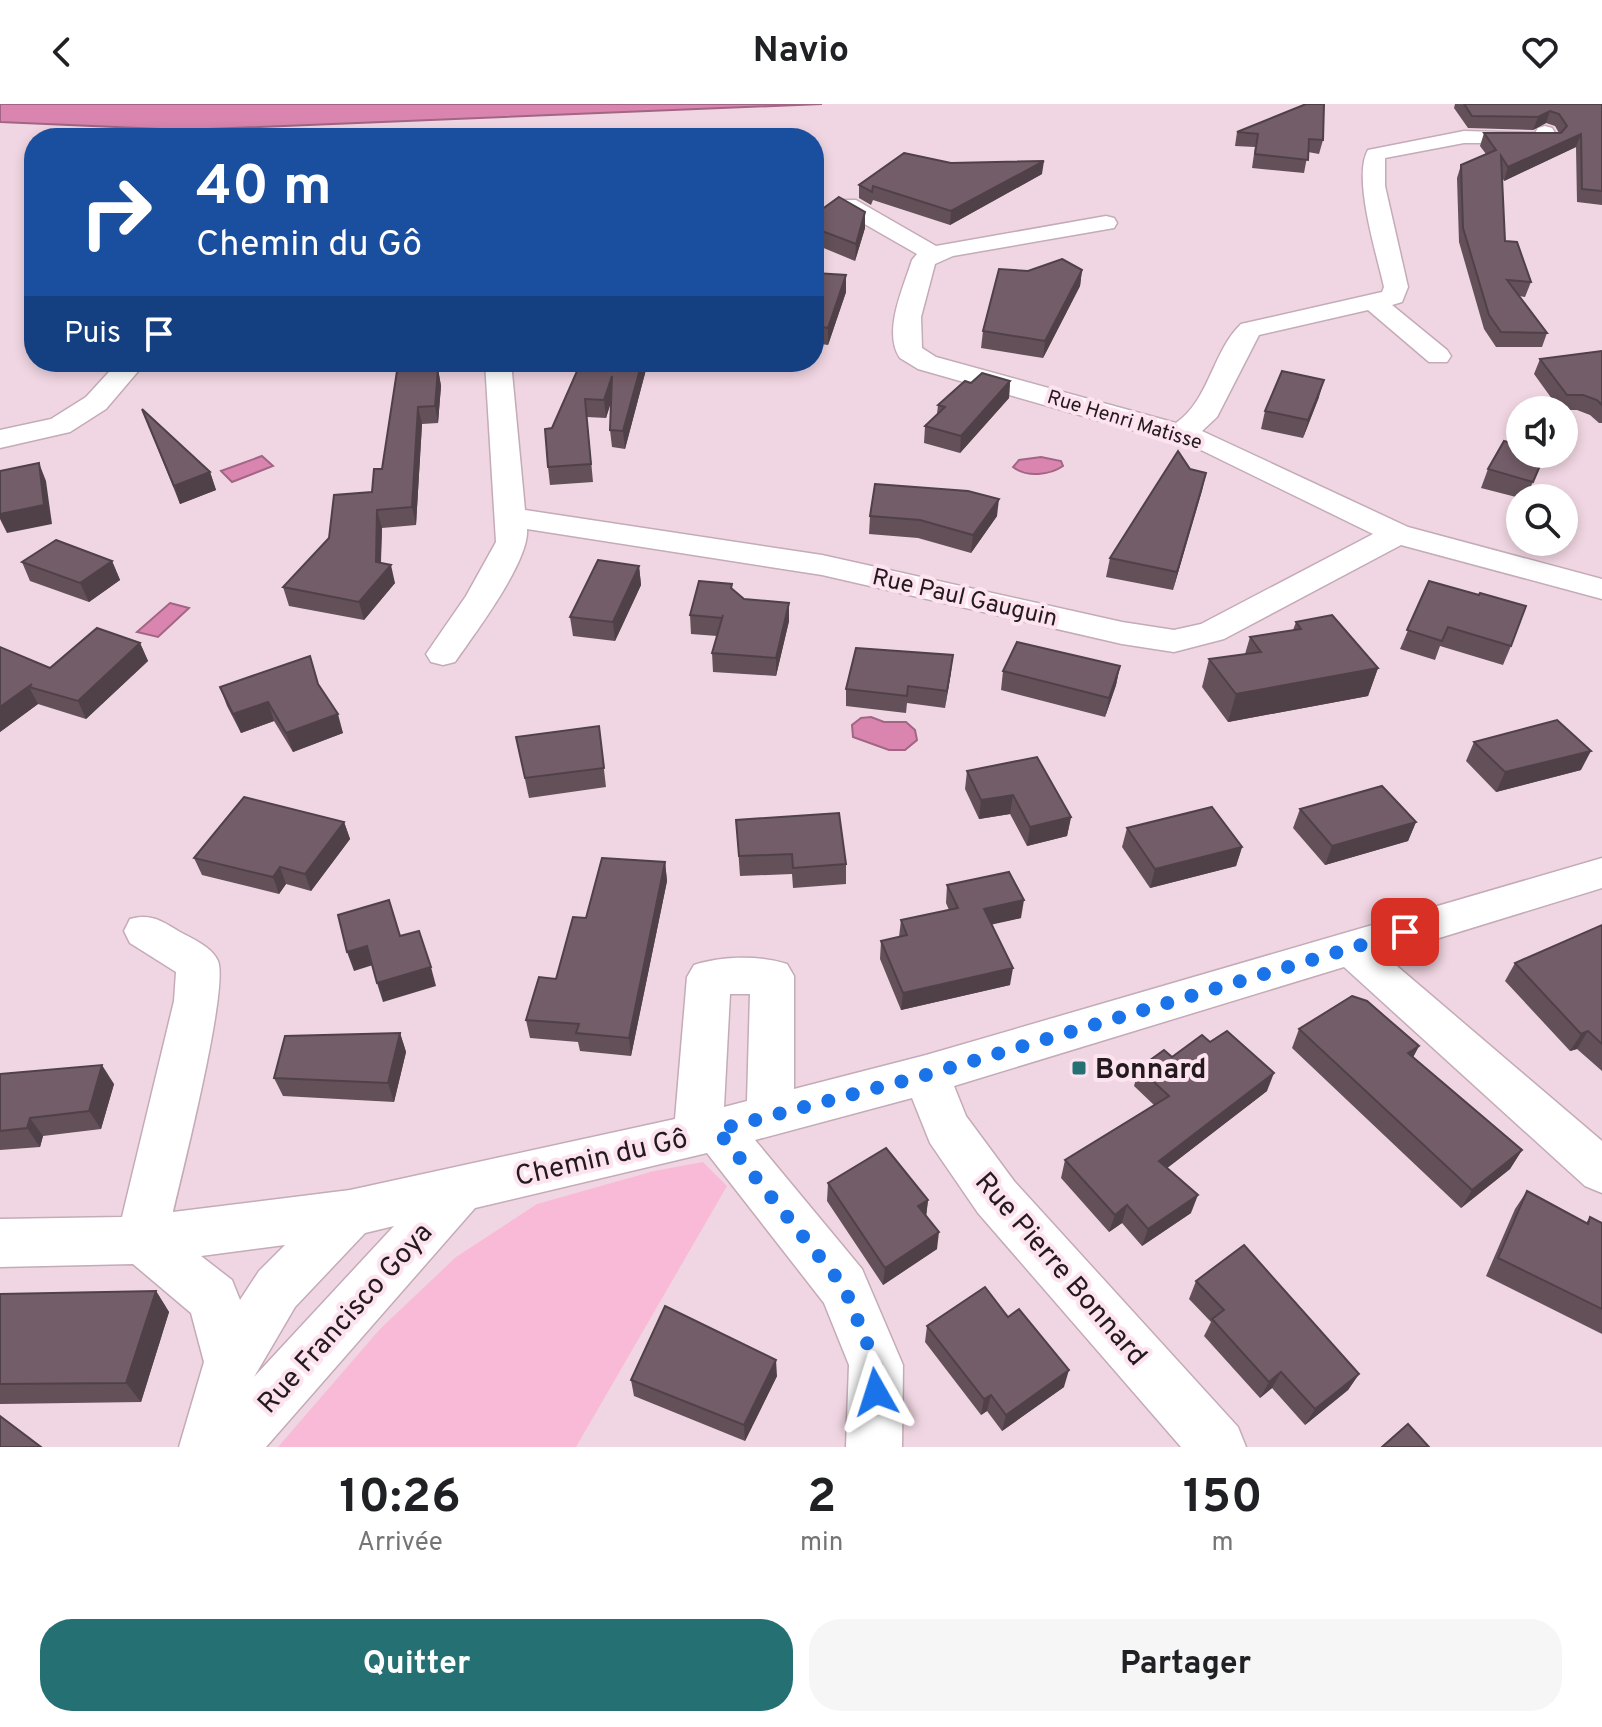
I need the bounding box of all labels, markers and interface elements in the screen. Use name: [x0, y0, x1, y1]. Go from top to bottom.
text: Navio: [753, 29, 849, 75]
icon: back: [40, 30, 84, 74]
icon: heart: [1518, 30, 1562, 74]
text: 40 m: [196, 154, 332, 224]
icon: right: [64, 160, 168, 264]
text: Chemin du Gô: [196, 223, 422, 269]
icon: arrive: [137, 312, 181, 356]
text: Puis: [64, 316, 121, 353]
street label: Rue Henri Matisse: [1044, 385, 1205, 457]
map controls: [1506, 396, 1578, 556]
button: sound: [1506, 396, 1578, 468]
button: search: [1506, 484, 1578, 556]
street label: Rue Paul Gauguin: [869, 563, 1060, 635]
pin: [1371, 898, 1439, 966]
icon: arrive: [1383, 910, 1427, 954]
place label: Bonnard: [1095, 1053, 1206, 1089]
marker: Bonnard: [1070, 1059, 1088, 1077]
street label: Chemin du Gô: [512, 1122, 691, 1196]
street label: Rue Pierre Bonnard: [966, 1166, 1154, 1374]
street label: Rue Francisco Goya: [251, 1216, 442, 1422]
position arrow: [834, 1350, 918, 1434]
text: 10:26: [339, 1469, 461, 1529]
text: 2: [807, 1469, 836, 1529]
text: 150: [1183, 1469, 1263, 1529]
text: Arrivée: [357, 1527, 443, 1560]
text: min: [800, 1527, 843, 1560]
text: m: [1212, 1527, 1234, 1560]
button: Quitter: [40, 1619, 793, 1711]
button: Partager: [809, 1619, 1562, 1711]

